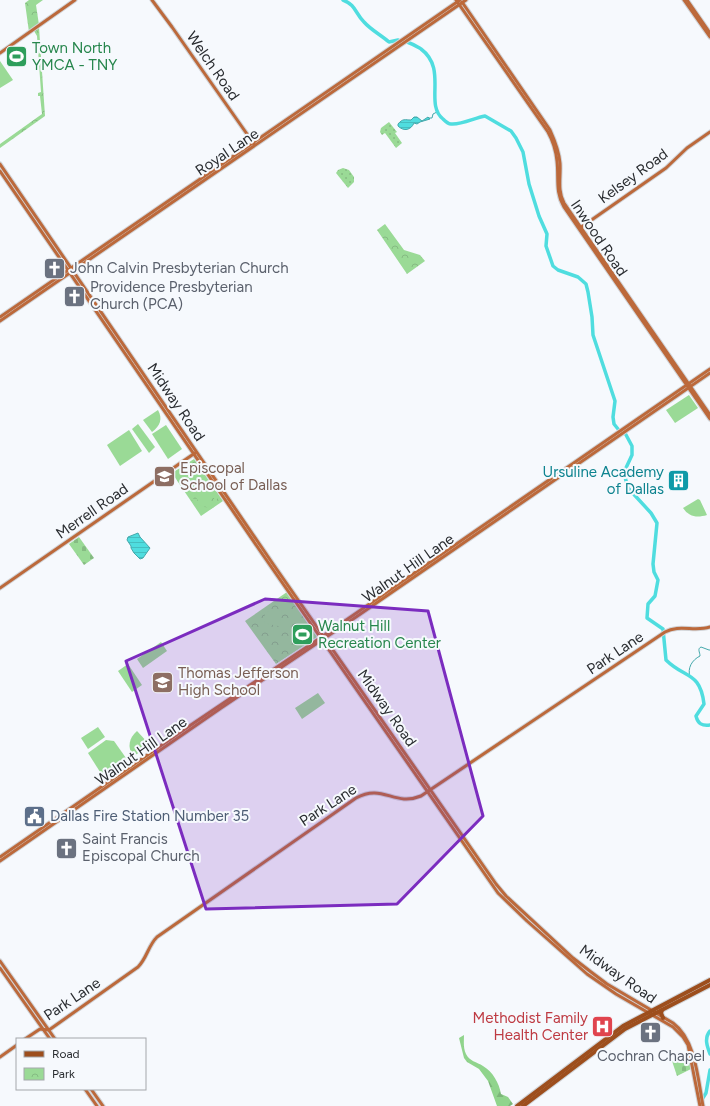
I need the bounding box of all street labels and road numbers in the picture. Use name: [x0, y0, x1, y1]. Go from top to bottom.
street label: Welch Road: [183, 28, 243, 104]
street label: Royal Lane: [192, 124, 262, 180]
street label: Kelsey Road: [595, 145, 671, 207]
street label: Inwood Road: [567, 196, 631, 280]
street label: Midway Road: [143, 360, 209, 444]
street label: Merrell Road: [52, 480, 132, 542]
street label: Walnut Hill Lane: [359, 530, 457, 606]
street label: Park Lane: [583, 628, 647, 678]
street label: Midway Road: [354, 666, 420, 750]
street label: Walnut Hill Lane: [92, 713, 190, 789]
street label: Park Lane: [296, 780, 360, 830]
street label: Midway Road: [576, 941, 660, 1007]
street label: Park Lane: [40, 974, 104, 1024]

